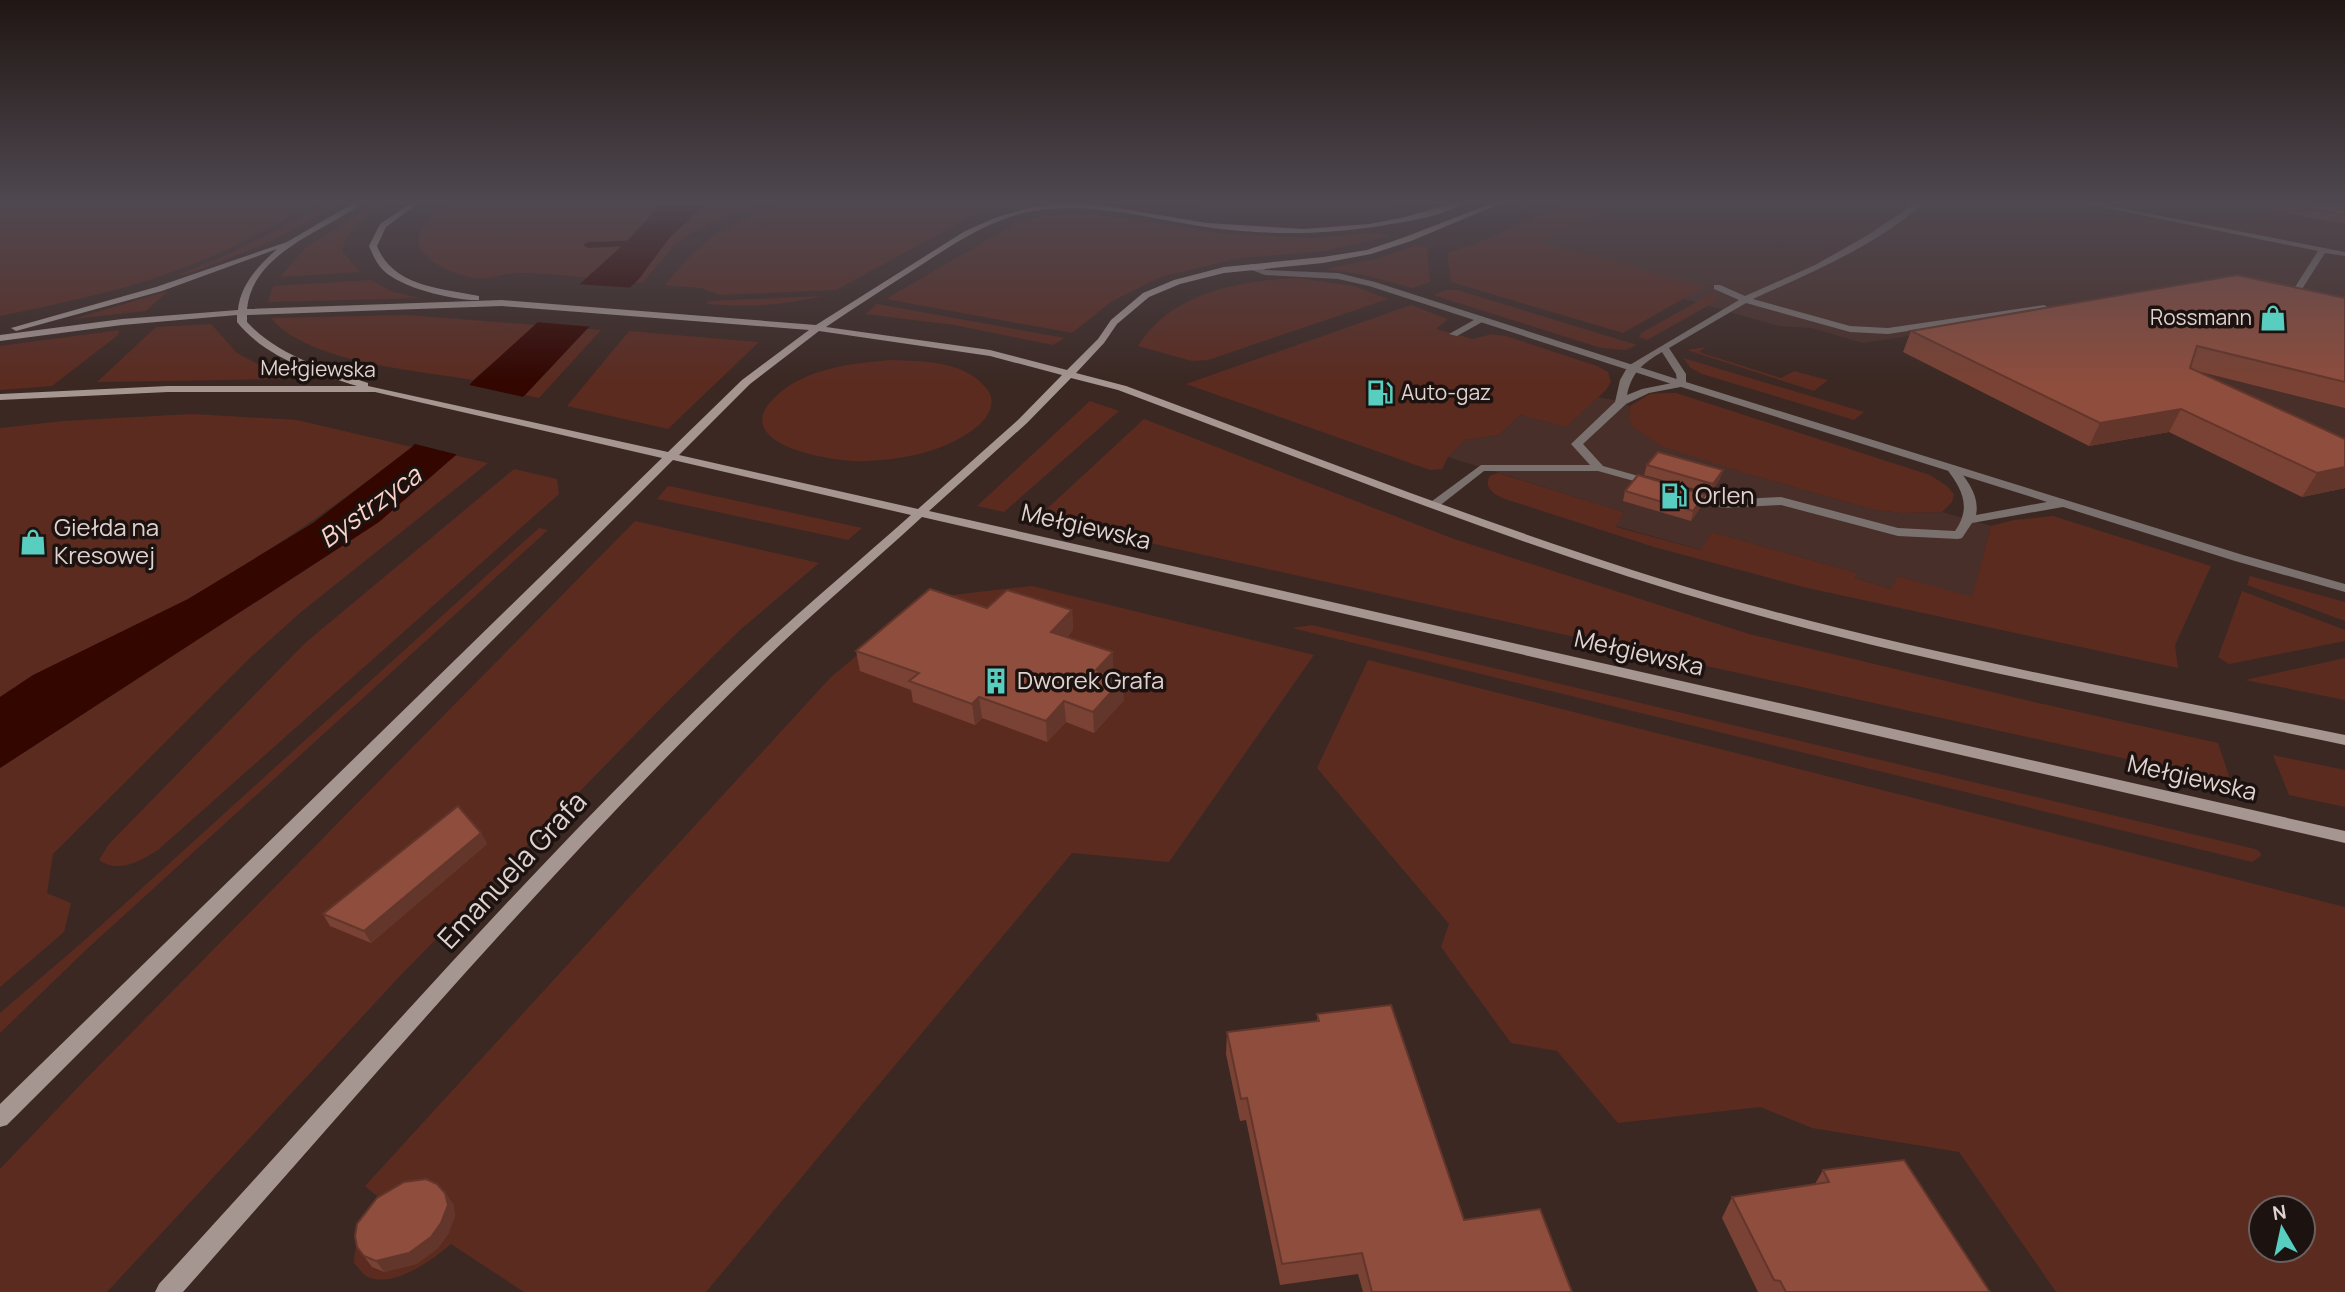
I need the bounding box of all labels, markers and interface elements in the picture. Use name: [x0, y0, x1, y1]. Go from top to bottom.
place label: Rossmann: [2150, 303, 2252, 331]
shop icon: Rossmann: [2258, 303, 2288, 333]
street label: Mełgiewska: [260, 353, 376, 383]
fuel station icon: Auto-gaz: [1365, 378, 1395, 408]
place label: Auto-gaz: [1401, 378, 1491, 406]
water label: Bystrzyca: [311, 456, 429, 556]
place label: Orlen: [1695, 478, 1755, 511]
fuel station icon: Orlen: [1659, 481, 1689, 511]
street label: Mełgiewska: [1018, 495, 1154, 556]
place label: Giełda na Kresowej: [54, 510, 159, 571]
shop icon: Giełda na Kresowej: [18, 527, 48, 557]
street label: Mełgiewska: [1571, 621, 1707, 682]
place label: Dworek Grafa: [1017, 663, 1164, 696]
building icon: Dworek Grafa: [981, 666, 1011, 696]
street label: Mełgiewska: [2124, 746, 2260, 807]
street label: Emanuela Grafa: [428, 782, 594, 956]
north arrow: [2247, 1194, 2317, 1264]
text: N: [2271, 1198, 2288, 1226]

